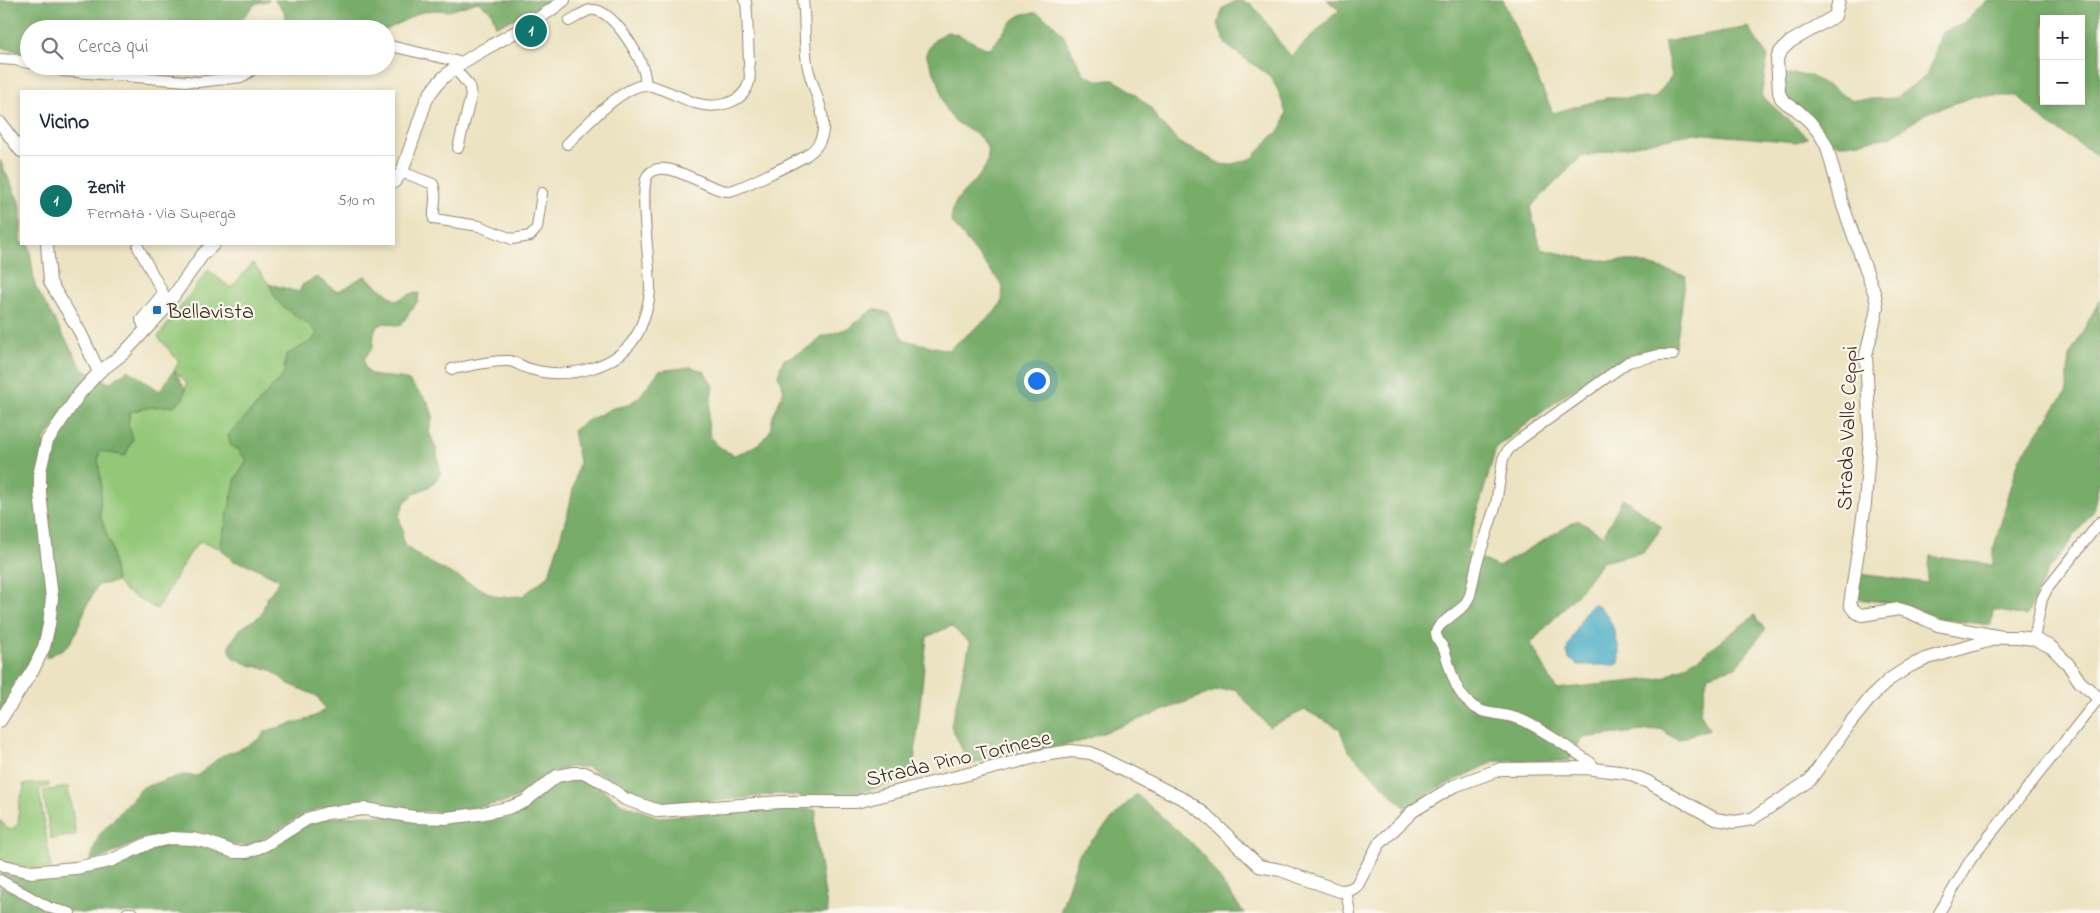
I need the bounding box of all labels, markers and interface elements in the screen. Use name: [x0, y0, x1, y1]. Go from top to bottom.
pin: 1: [515, 12, 547, 50]
map controls: [2040, 15, 2085, 105]
button: +: [2040, 15, 2085, 60]
search box: [20, 20, 395, 75]
icon: search: [38, 34, 66, 62]
text: Cerca qui: [78, 34, 148, 61]
button: −: [2040, 60, 2085, 105]
text: Vicino: [40, 108, 89, 138]
text: Zenit: [87, 175, 125, 202]
text: 1: [53, 189, 59, 213]
text: 510 m: [337, 189, 375, 213]
text: Fermata · Via Superga: [87, 202, 236, 226]
place label: Bellavista: [166, 297, 254, 329]
marker: Bellavista: [151, 304, 163, 316]
street label: Strada Valle Ceppi: [1830, 345, 1868, 511]
your location: [1024, 368, 1050, 394]
street label: Strada Pino Torinese: [863, 723, 1054, 797]

